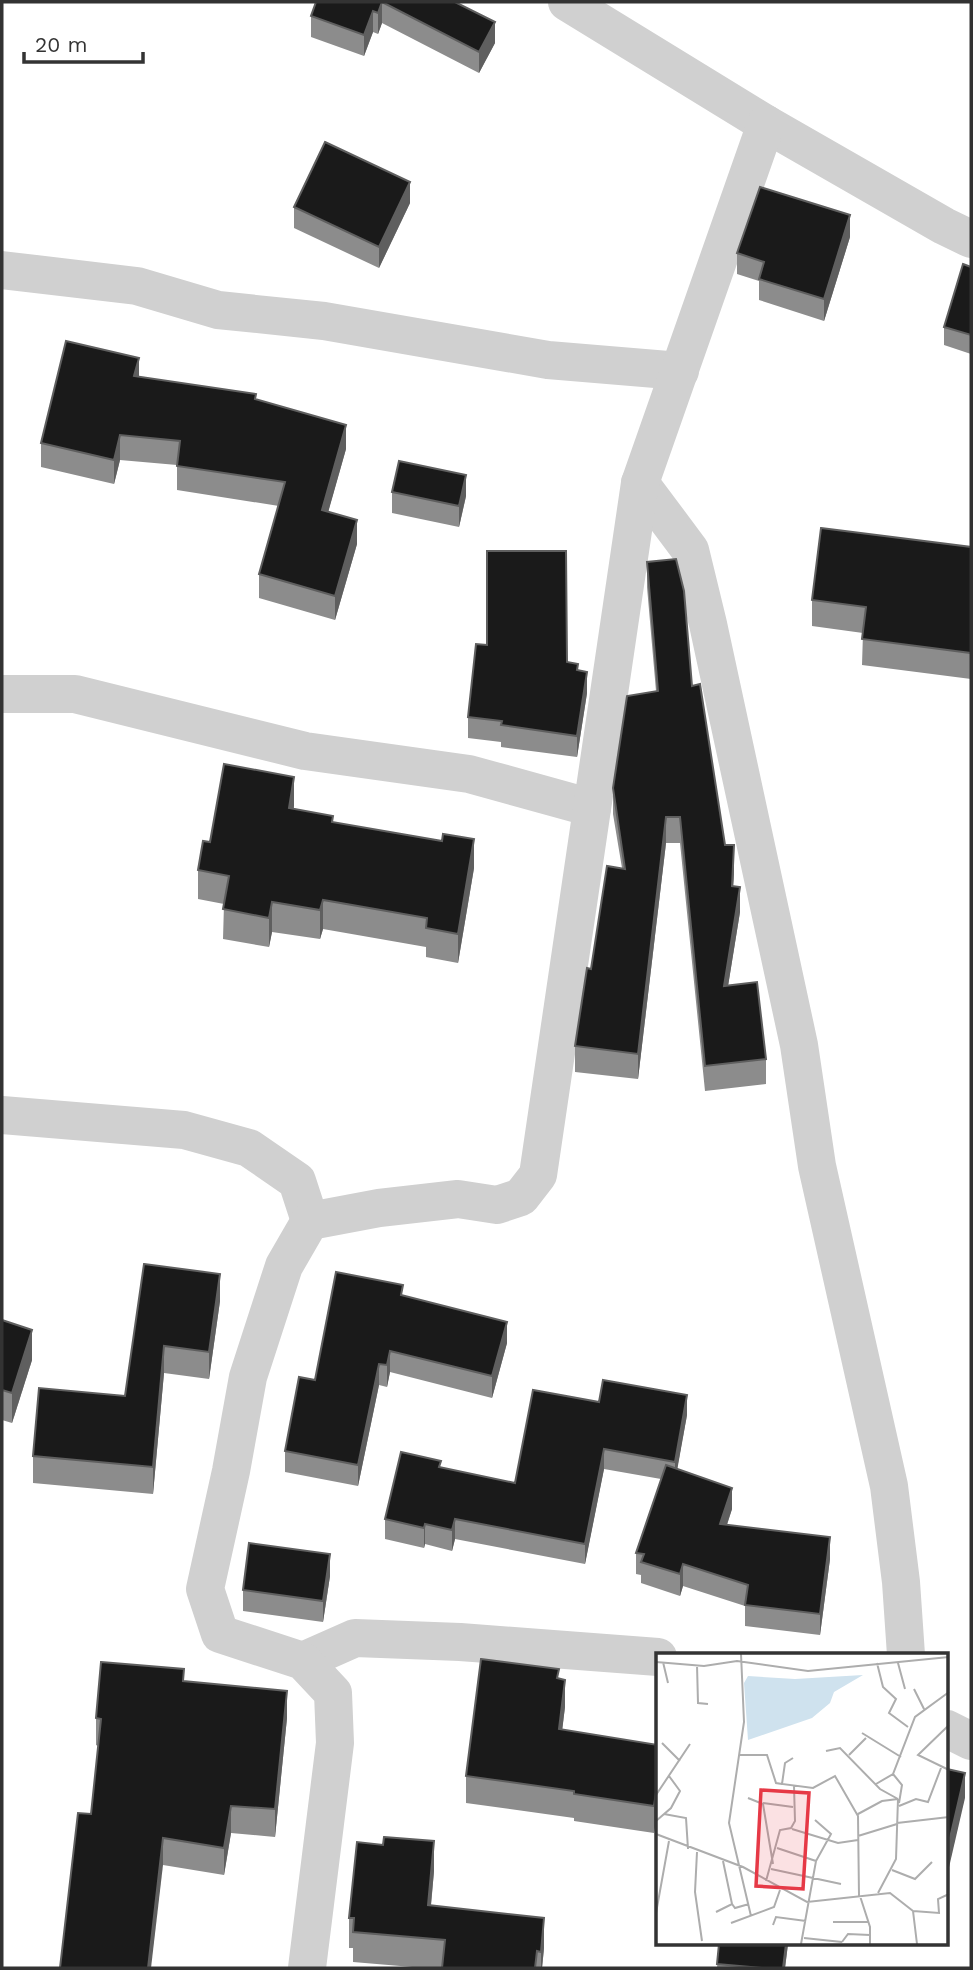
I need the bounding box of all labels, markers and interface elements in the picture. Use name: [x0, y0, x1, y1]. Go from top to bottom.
scale bar: [24, 21, 144, 65]
text: 20 m: [35, 32, 87, 57]
inset map: [656, 1653, 948, 1946]

